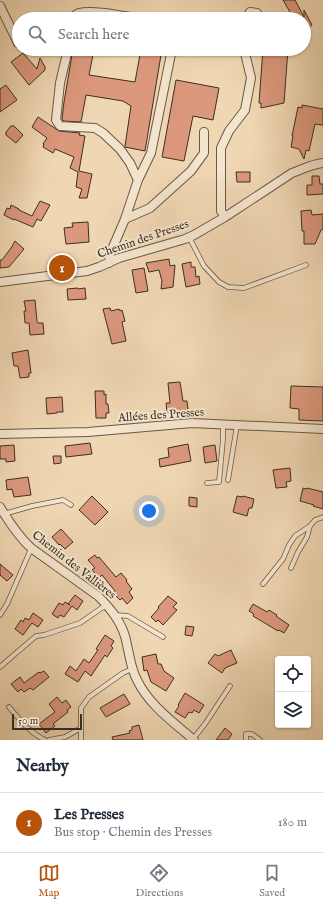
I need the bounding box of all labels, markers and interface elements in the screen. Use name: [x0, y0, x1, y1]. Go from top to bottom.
search box: [12, 12, 311, 56]
icon: search: [26, 23, 48, 45]
text: Search here: [58, 25, 129, 44]
street label: Chemin des Presses: [95, 216, 191, 262]
pin: 1: [49, 253, 75, 283]
street label: Allées des Presses: [116, 405, 205, 426]
your location: [139, 501, 159, 521]
street label: Chemin des Vallières: [29, 528, 119, 602]
map controls: [275, 656, 311, 728]
button: locate: [275, 656, 311, 692]
button: layers: [275, 692, 311, 728]
scale bar: [12, 712, 82, 731]
text: 50 m: [18, 714, 38, 728]
text: Nearby: [16, 756, 69, 777]
text: Les Presses: [54, 805, 124, 824]
text: 1: [27, 814, 31, 831]
text: 180 m: [278, 814, 307, 831]
text: Bus stop · Chemin des Presses: [54, 824, 212, 841]
tab: Map: [38, 862, 60, 900]
tab: Directions: [136, 862, 183, 900]
tab: Saved: [259, 862, 285, 900]

